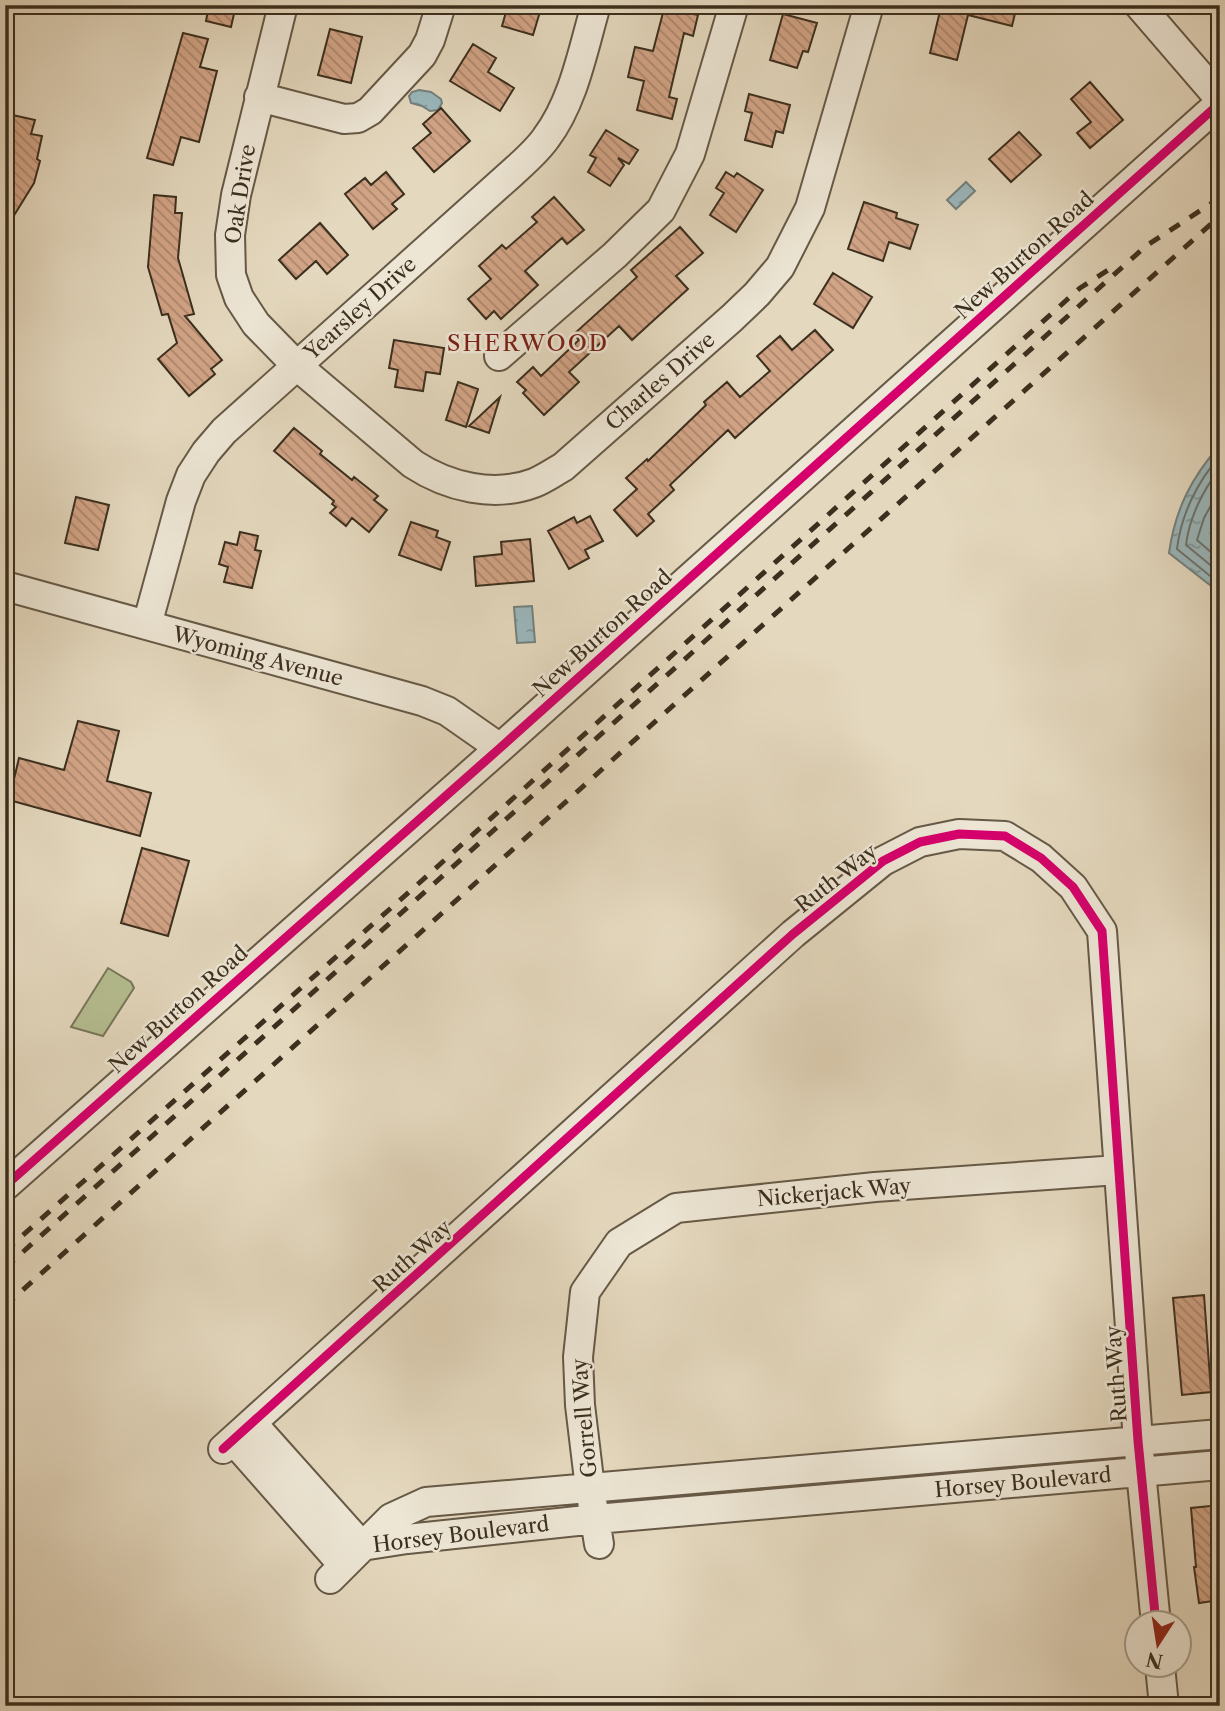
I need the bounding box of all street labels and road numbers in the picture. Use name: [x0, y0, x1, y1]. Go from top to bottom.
street label: Oak Drive: [220, 142, 260, 246]
street label: New Burton Road: [949, 186, 1099, 324]
street label: Yearsley Drive: [298, 251, 421, 365]
street label: Charles Drive: [600, 327, 720, 435]
street label: New Burton Road: [527, 564, 677, 702]
street label: Wyoming Avenue: [169, 621, 346, 691]
street label: Ruth Way: [790, 838, 882, 918]
street label: New Burton Road: [103, 940, 253, 1078]
street label: Nickerjack Way: [756, 1173, 912, 1211]
street label: Ruth Way: [368, 1214, 457, 1298]
street label: Ruth Way: [1100, 1324, 1132, 1423]
street label: Gorrell Way: [566, 1357, 602, 1479]
street label: Horsey Boulevard: [933, 1462, 1113, 1502]
street label: Horsey Boulevard: [371, 1511, 551, 1557]

